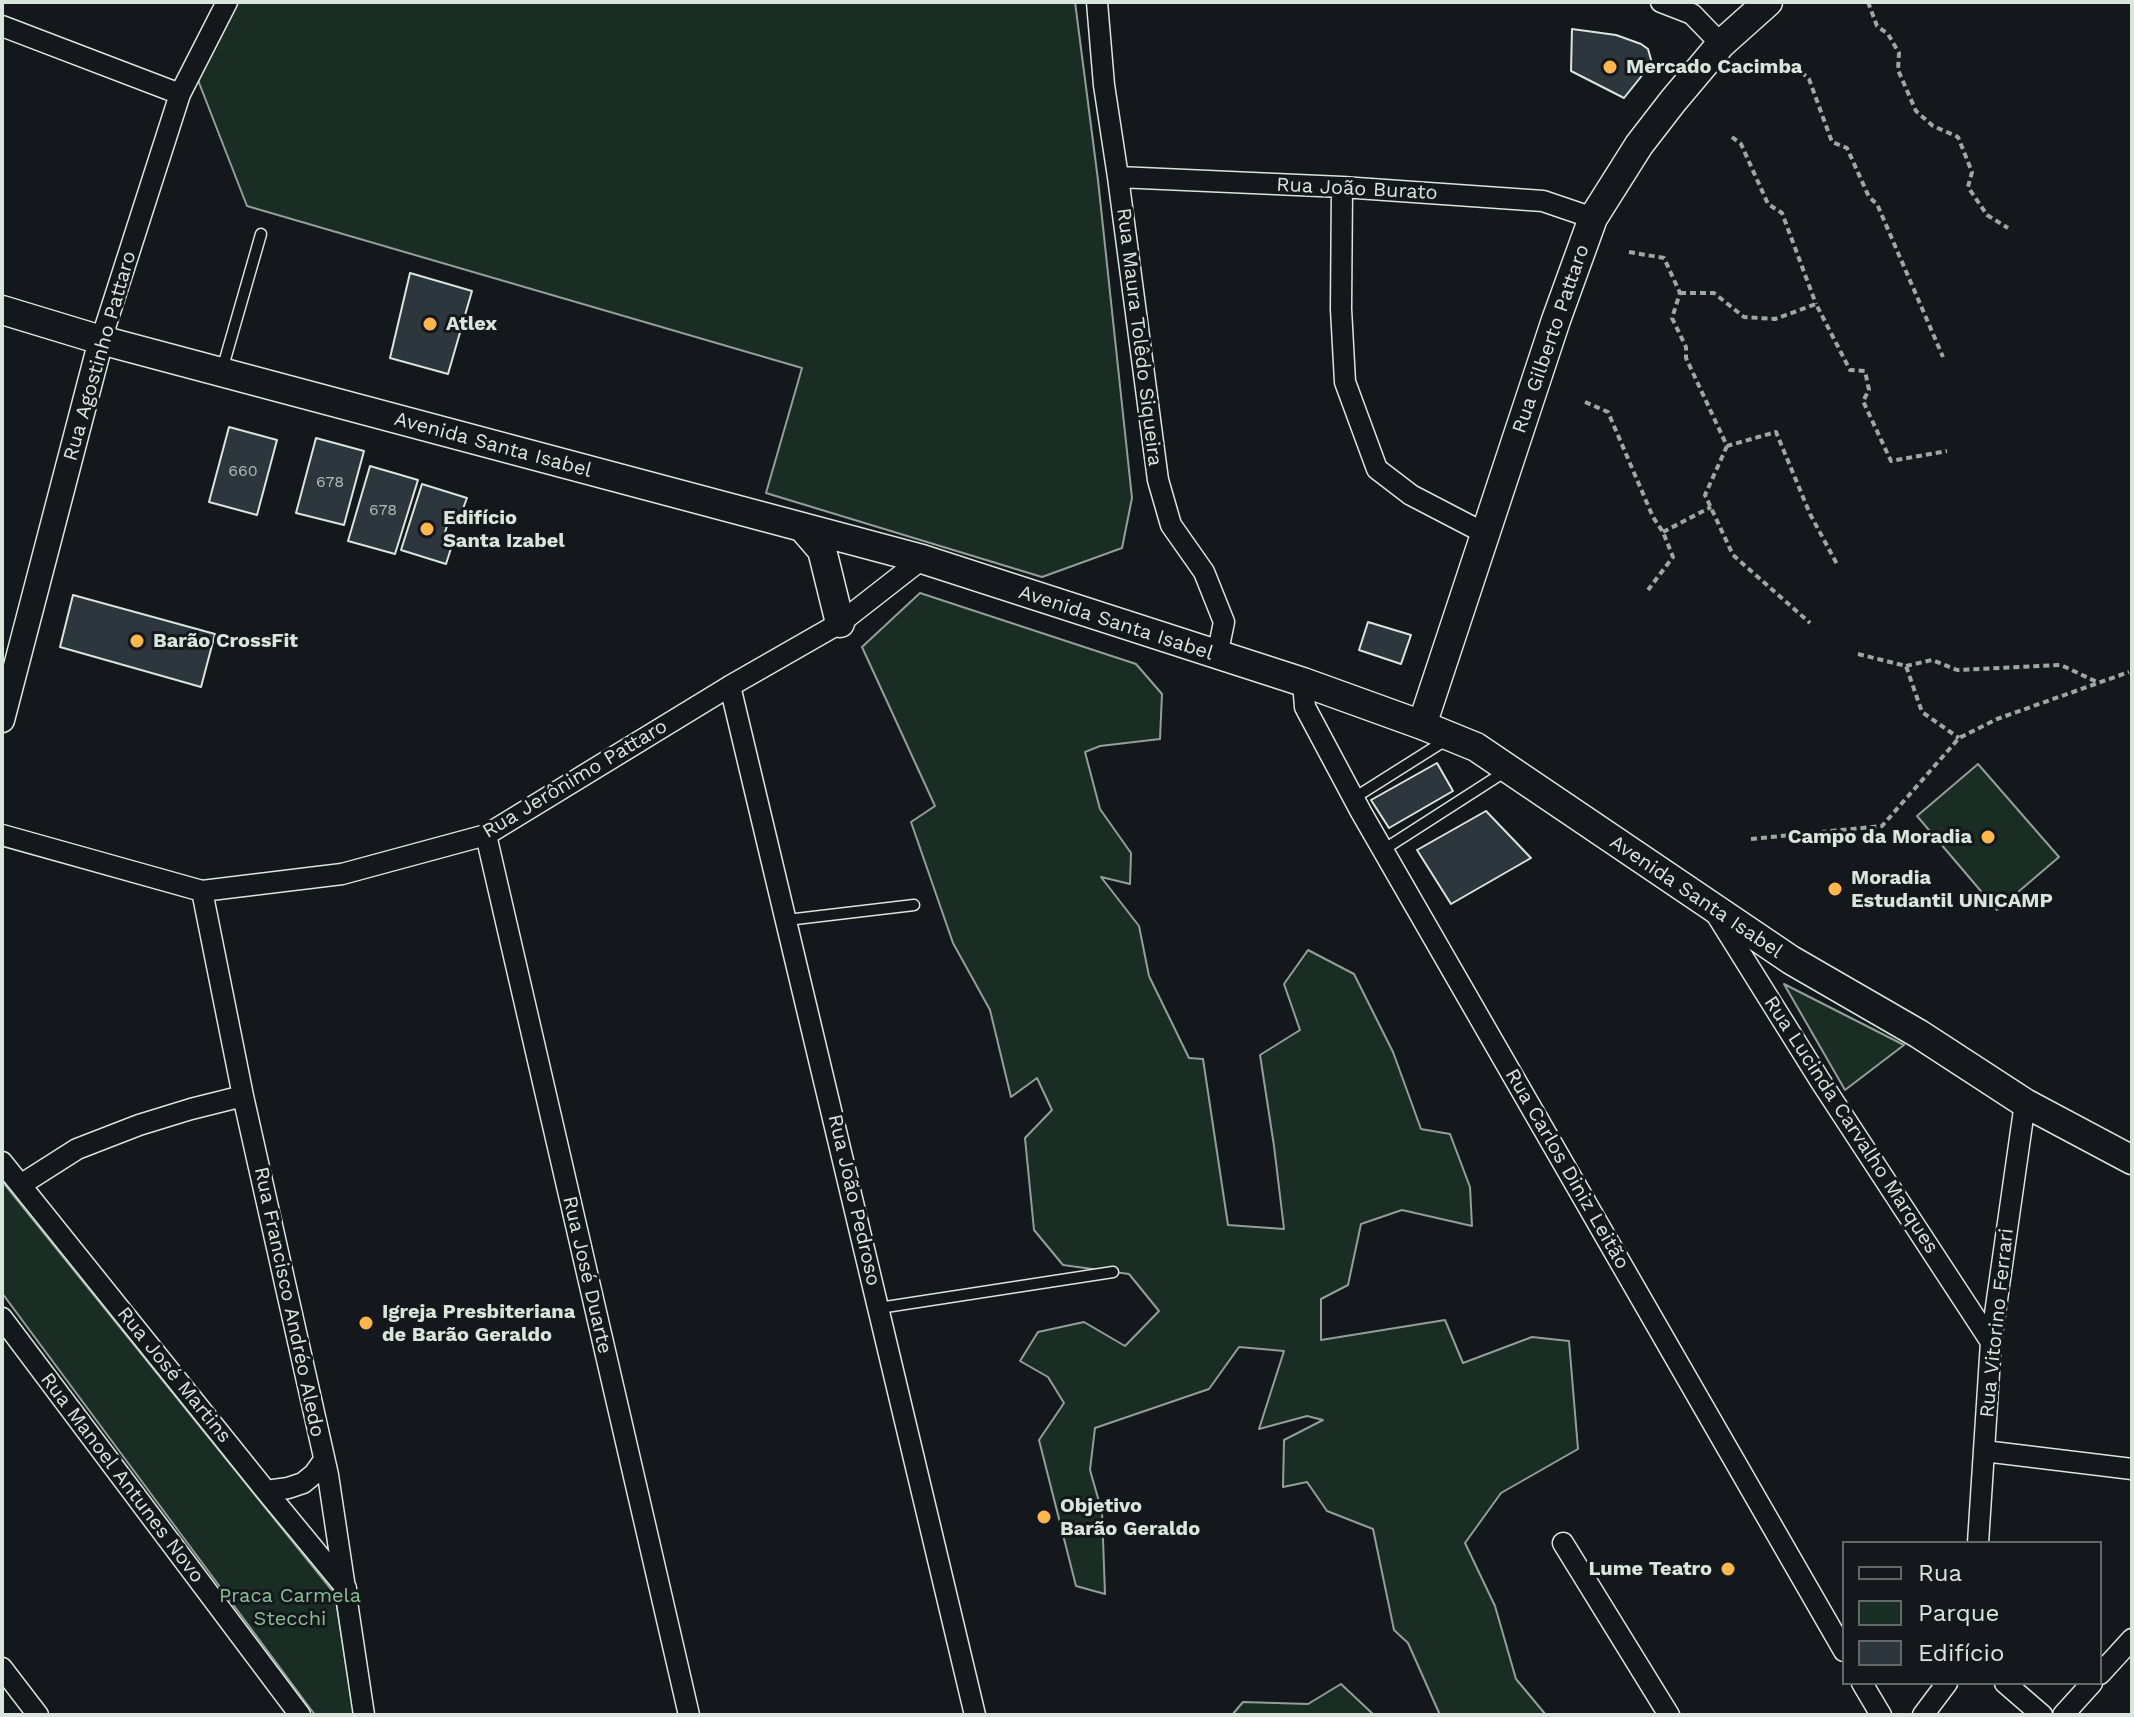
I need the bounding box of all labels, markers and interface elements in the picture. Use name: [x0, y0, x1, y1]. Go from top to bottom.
place label: Mercado Cacimba: [1626, 55, 1802, 79]
marker: Mercado Cacimba: [1601, 58, 1619, 76]
street label: Rua João Burato: [1276, 173, 1438, 205]
street label: Rua Maura Tolêdo Siqueira: [1111, 206, 1167, 468]
street label: Rua Gilberto Pattaro: [1507, 241, 1595, 437]
street label: Rua Agostinho Pattaro: [59, 248, 141, 464]
place label: Atlex: [446, 312, 497, 336]
marker: Atlex: [421, 315, 439, 333]
street label: Avenida Santa Isabel: [392, 407, 594, 483]
house number: 660: [228, 461, 258, 481]
house number: 678: [316, 472, 344, 492]
house number: 678: [369, 500, 397, 520]
place label: Edifício Santa Izabel: [443, 506, 565, 553]
marker: Edifício Santa Izabel: [418, 520, 436, 538]
street label: Avenida Santa Isabel: [1016, 580, 1216, 666]
place label: Barão CrossFit: [153, 629, 298, 653]
marker: Barão CrossFit: [128, 632, 146, 650]
street label: Rua Jerônimo Pattaro: [478, 714, 672, 844]
place label: Campo da Moradia: [1788, 825, 1972, 849]
marker: Campo da Moradia: [1979, 828, 1997, 846]
street label: Avenida Santa Isabel: [1605, 830, 1787, 964]
place label: Moradia Estudantil UNICAMP: [1851, 866, 2053, 913]
marker: Moradia Estudantil UNICAMP: [1826, 880, 1844, 898]
street label: Rua Lucinda Carvalho Marques: [1759, 992, 1943, 1258]
street label: Rua Carlos Diniz Leitão: [1500, 1065, 1634, 1273]
street label: Rua João Pedroso: [823, 1112, 885, 1288]
street label: Rua Francisco Andréo Aledo: [249, 1165, 329, 1439]
street label: Rua José Duarte: [557, 1194, 617, 1356]
street label: Rua Vitorino Ferrari: [1975, 1227, 2019, 1419]
place label: Igreja Presbiteriana de Barão Geraldo: [382, 1300, 575, 1347]
street label: Rua José Martins: [112, 1302, 236, 1448]
marker: Igreja Presbiteriana de Barão Geraldo: [357, 1314, 375, 1332]
street label: Rua Manoel Antunes Novo: [35, 1368, 209, 1588]
place label: Objetivo Barão Geraldo: [1060, 1494, 1200, 1541]
marker: Objetivo Barão Geraldo: [1035, 1508, 1053, 1526]
legend: [1842, 1541, 2102, 1685]
place label: Lume Teatro: [1588, 1557, 1712, 1581]
text: Rua: [1918, 1559, 1962, 1587]
marker: Lume Teatro: [1719, 1560, 1737, 1578]
park label: Praca Carmela Stecchi: [219, 1584, 361, 1631]
text: Parque: [1918, 1599, 1999, 1627]
text: Edifício: [1918, 1639, 2004, 1667]

